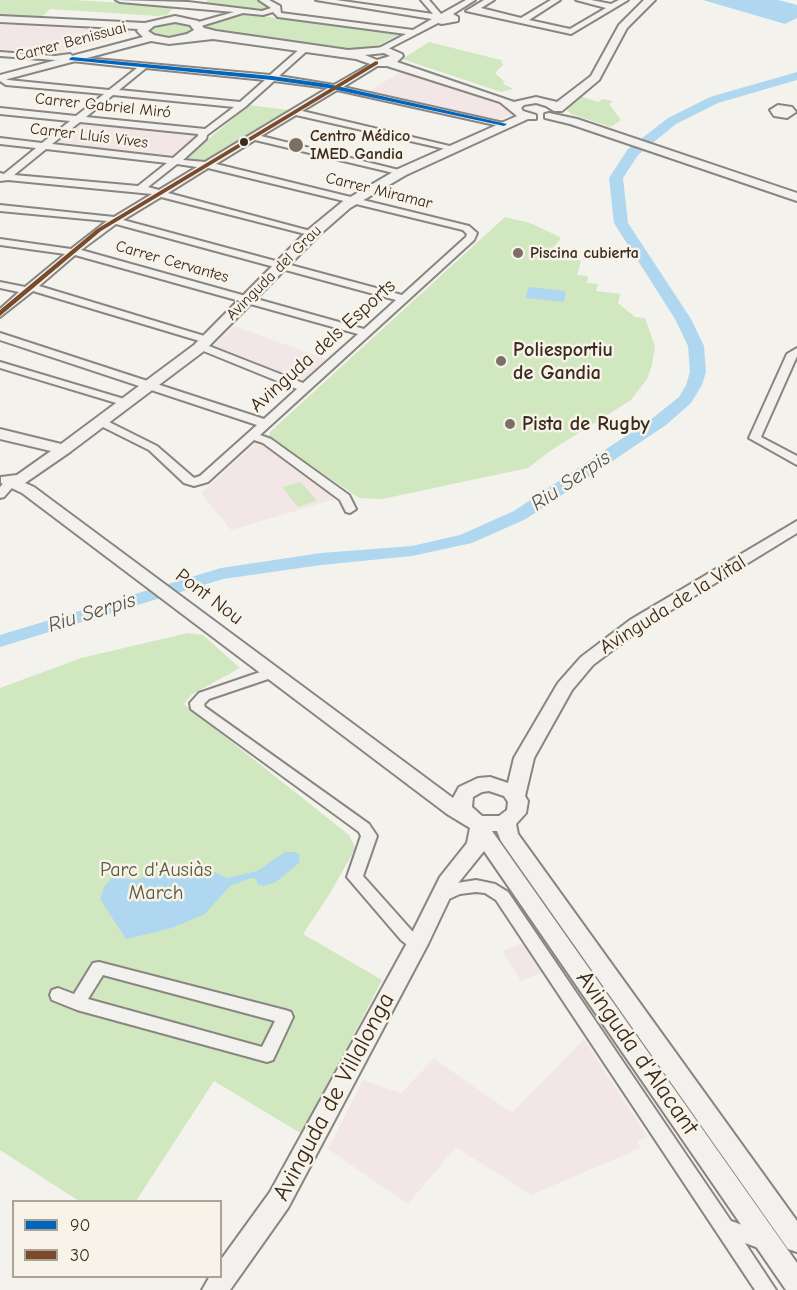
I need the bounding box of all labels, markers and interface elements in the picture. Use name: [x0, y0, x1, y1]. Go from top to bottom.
street label: Carrer Benissuai: [13, 18, 129, 66]
street label: Carrer Gabriel Miró: [34, 89, 172, 123]
street label: Carrer Lluís Vives: [29, 119, 149, 153]
place label: Centro Médico IMED Gandia: [310, 126, 410, 164]
unlabelled marker: [238, 136, 250, 148]
marker: Centro Médico IMED Gandia: [287, 136, 305, 154]
street label: Carrer Miramar: [324, 168, 434, 214]
street label: Avinguda del Grau: [222, 221, 326, 325]
street label: Carrer Cervantes: [113, 237, 231, 287]
place label: Piscina cubierta: [530, 243, 639, 263]
marker: Piscina cubierta: [511, 246, 525, 260]
street label: Avinguda dels Esports: [245, 274, 401, 418]
place label: Poliesportiu de Gandia: [513, 338, 613, 385]
marker: Poliesportiu de Gandia: [494, 354, 508, 368]
place label: Pista de Rugby: [522, 412, 650, 436]
marker: Pista de Rugby: [503, 417, 517, 431]
water label: Riu Serpis: [526, 445, 616, 517]
street label: Avinguda de la Vital: [595, 550, 751, 660]
street label: Pont Nou: [170, 564, 248, 630]
water label: Riu Serpis: [45, 588, 139, 638]
park label: Parc d'Ausiàs March: [100, 858, 212, 905]
street label: Avinguda d'Alacant: [570, 965, 704, 1141]
street label: Avinguda de Villalonga: [267, 988, 401, 1206]
legend: [12, 1200, 222, 1278]
text: 90: [70, 1215, 91, 1236]
text: 30: [70, 1245, 90, 1266]

